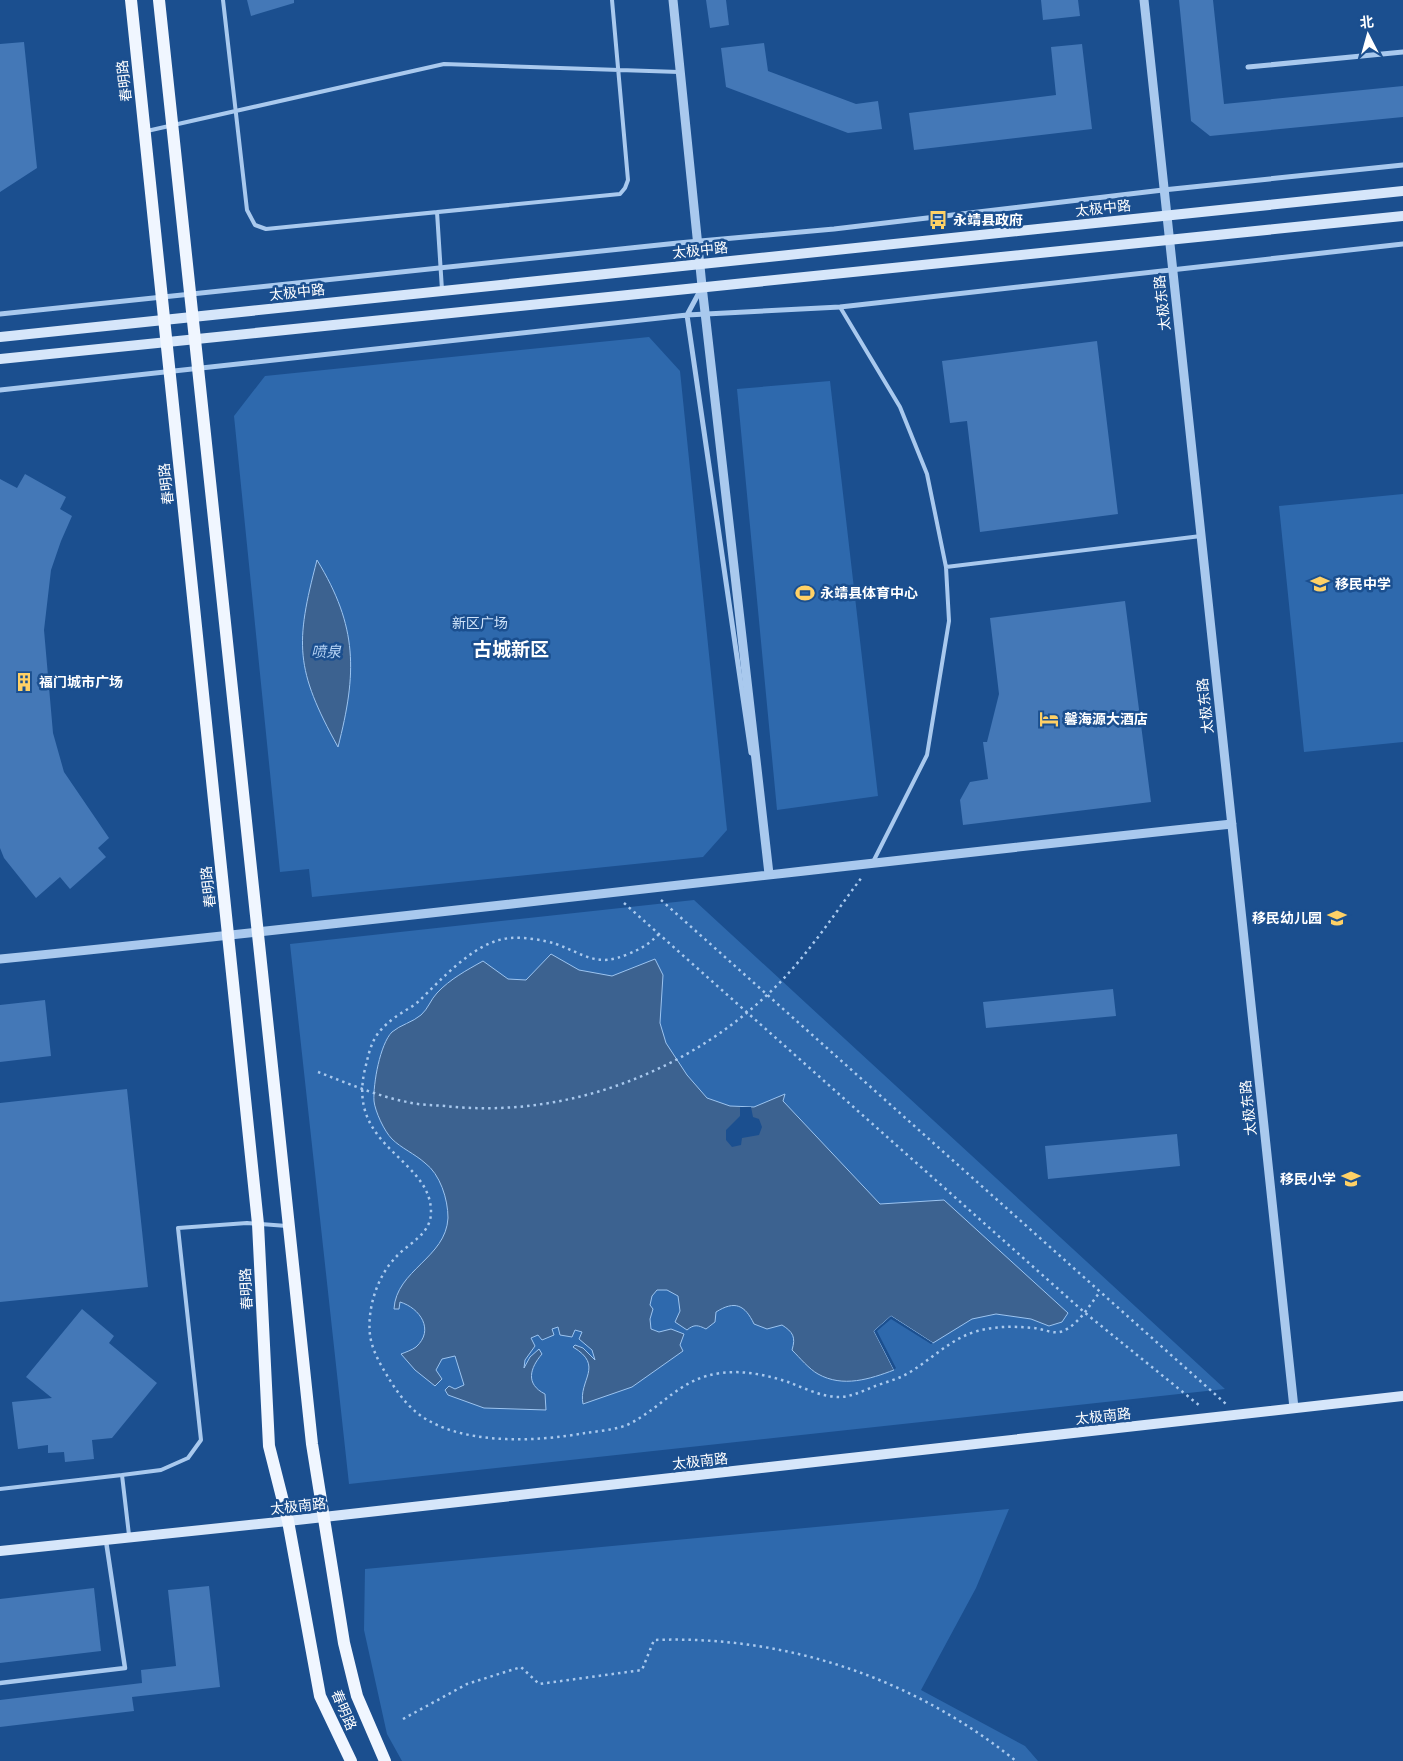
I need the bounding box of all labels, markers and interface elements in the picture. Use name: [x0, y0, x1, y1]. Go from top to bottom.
north arrow: [1343, 10, 1393, 60]
text: 北: [1359, 12, 1375, 32]
street label: 春明路: [113, 59, 135, 103]
street label: 太极中路: [1074, 196, 1132, 220]
bus stop icon: 永靖县政府: [927, 209, 949, 231]
place label: 永靖县政府: [953, 211, 1023, 229]
street label: 太极中路: [671, 238, 729, 262]
street label: 太极东路: [1150, 274, 1174, 332]
street label: 太极中路: [268, 280, 326, 304]
street label: 春明路: [155, 462, 177, 506]
school or university icon: 移民中学: [1309, 573, 1331, 595]
place label: 移民中学: [1335, 575, 1391, 593]
sports icon: 永靖县体育中心: [794, 582, 816, 604]
place label: 永靖县体育中心: [820, 584, 918, 602]
park label: 新区广场: [452, 614, 508, 632]
district label: 古城新区: [473, 637, 549, 661]
water label: 喷泉: [311, 642, 342, 661]
building icon: 福门城市广场: [13, 671, 35, 693]
place label: 福门城市广场: [39, 673, 123, 691]
street label: 太极东路: [1193, 677, 1217, 735]
hotel icon: 馨海源大酒店: [1038, 708, 1060, 730]
place label: 馨海源大酒店: [1064, 710, 1148, 728]
street label: 春明路: [197, 865, 219, 909]
school or university icon: 移民幼儿园: [1326, 907, 1348, 929]
place label: 移民幼儿园: [1252, 909, 1322, 927]
street label: 太极东路: [1236, 1079, 1260, 1137]
school or university icon: 移民小学: [1340, 1168, 1362, 1190]
place label: 移民小学: [1280, 1170, 1336, 1188]
street label: 春明路: [236, 1268, 256, 1310]
street label: 太极南路: [1074, 1404, 1132, 1428]
street label: 太极南路: [671, 1449, 729, 1473]
street label: 太极南路: [269, 1494, 327, 1518]
street label: 春明路: [328, 1687, 360, 1733]

